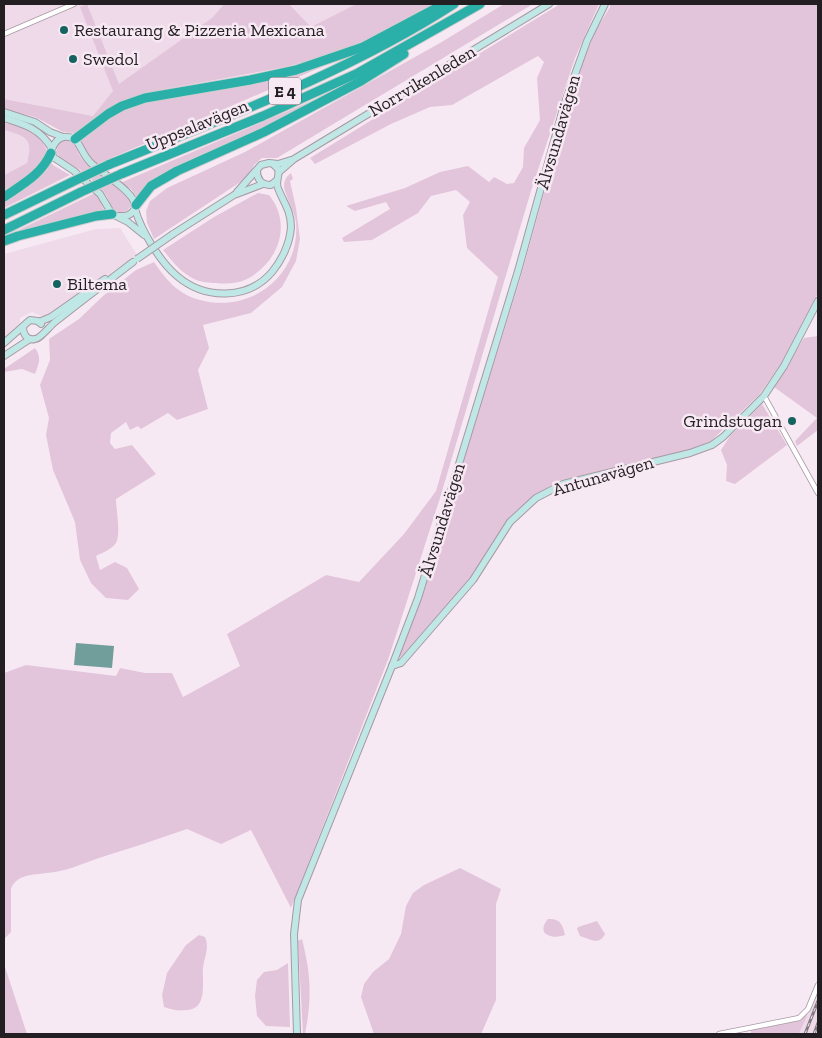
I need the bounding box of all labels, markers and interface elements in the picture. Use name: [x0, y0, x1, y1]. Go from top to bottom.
place label: Restaurang & Pizzeria Mexicana: [74, 19, 325, 41]
marker: Restaurang & Pizzeria Mexicana: [58, 24, 70, 36]
street label: Norrvikenleden: [364, 40, 480, 122]
place label: Swedol: [83, 48, 139, 70]
marker: Swedol: [67, 53, 79, 65]
street label: Älvsundavägen: [531, 72, 585, 192]
road number: E 4: [269, 78, 301, 104]
street label: Uppsalavägen: [143, 94, 252, 156]
place label: Biltema: [67, 273, 127, 295]
marker: Biltema: [51, 278, 63, 290]
place label: Grindstugan: [683, 410, 783, 432]
marker: Grindstugan: [786, 415, 798, 427]
street label: Antunavägen: [550, 451, 657, 501]
street label: Älvsundavägen: [414, 460, 470, 580]

